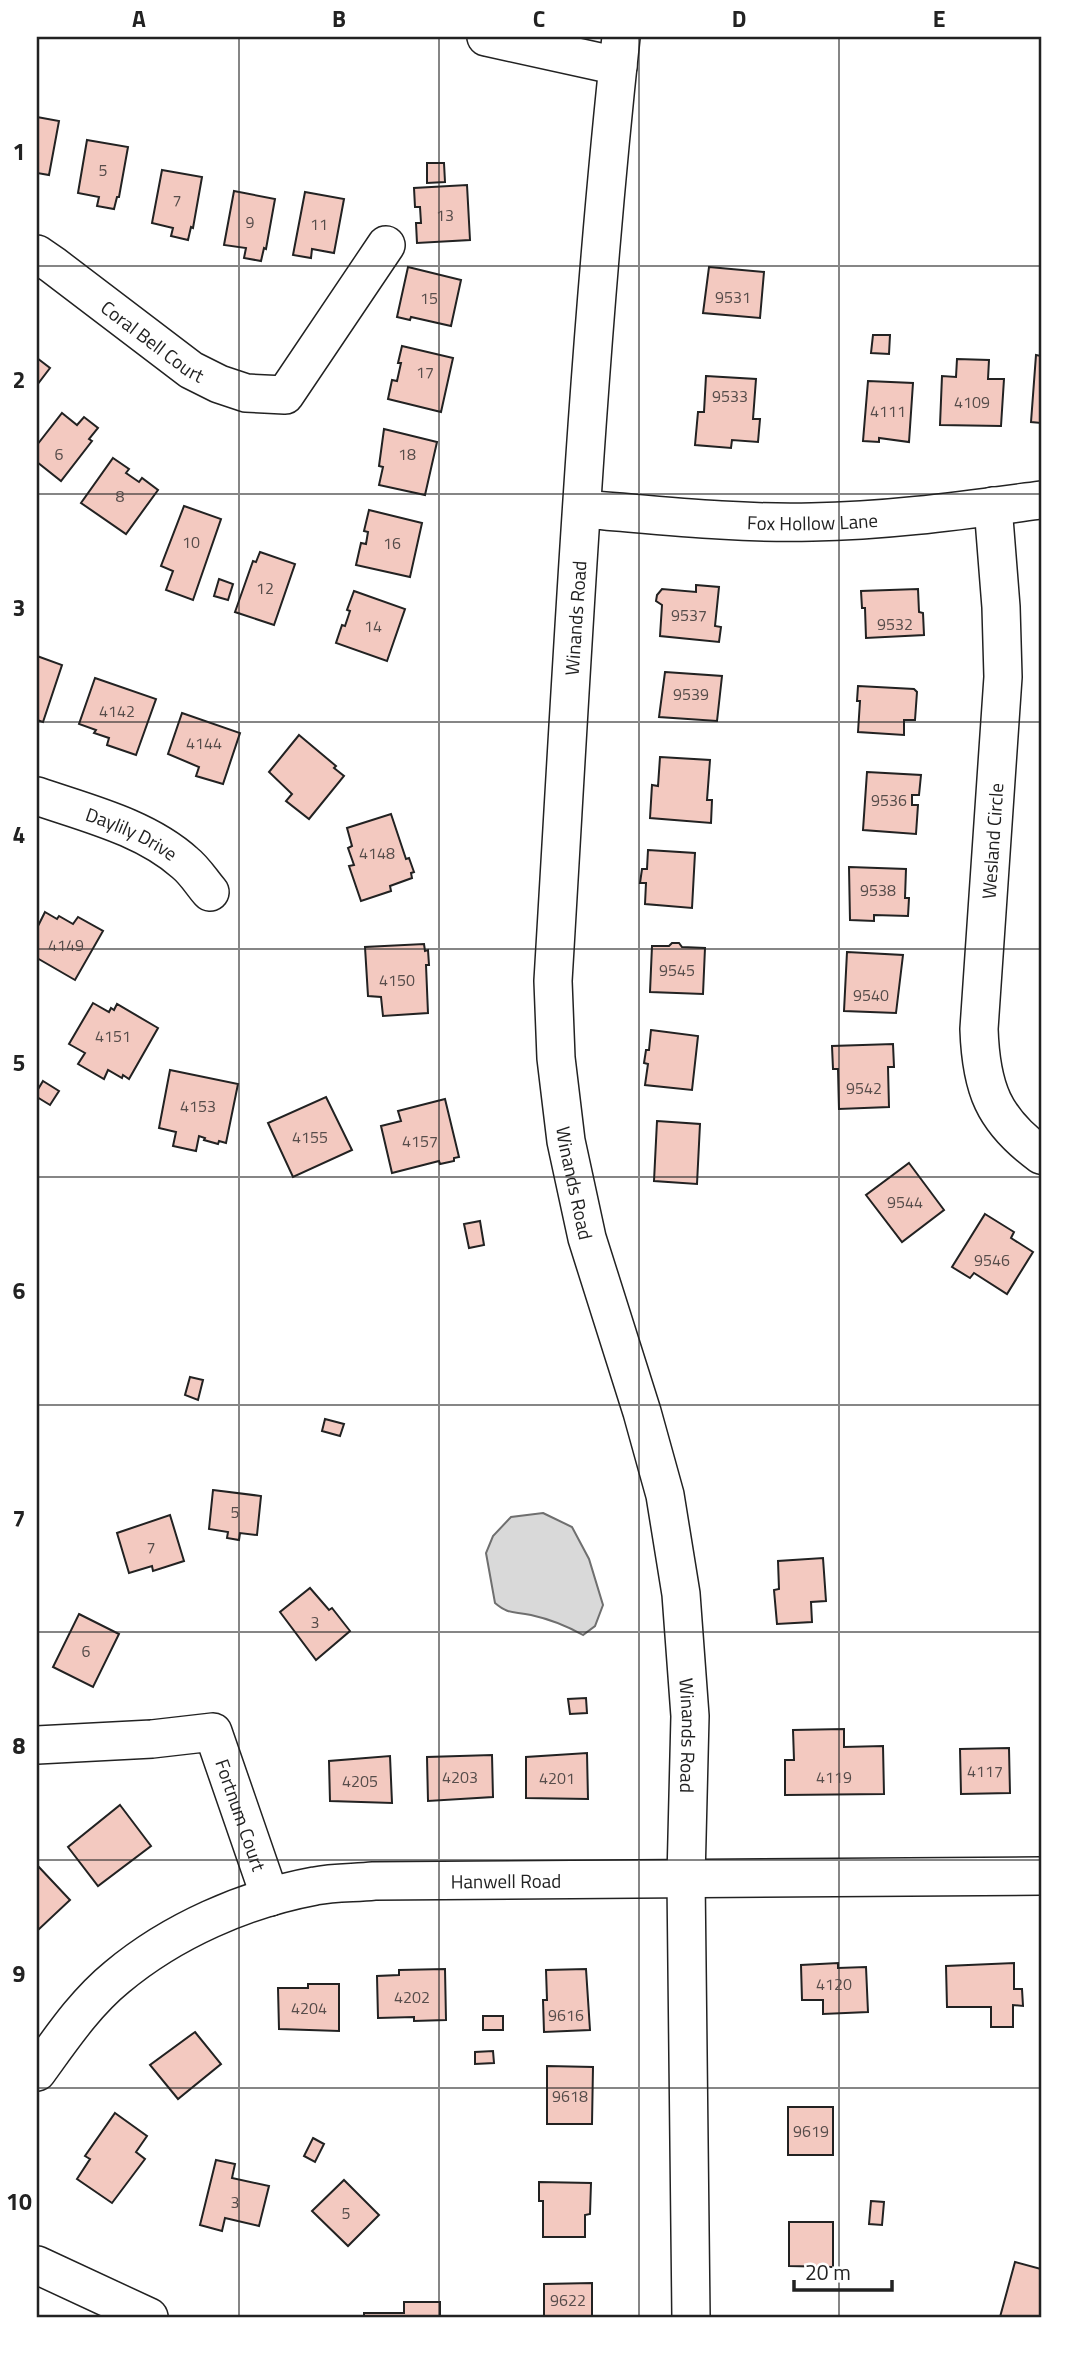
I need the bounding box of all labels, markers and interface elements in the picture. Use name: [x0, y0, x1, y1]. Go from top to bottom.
text: A: [132, 1, 146, 36]
text: B: [332, 1, 346, 36]
text: C: [533, 1, 545, 36]
text: D: [732, 1, 746, 36]
text: E: [933, 1, 945, 36]
text: 1: [13, 134, 25, 169]
house number: 5: [99, 158, 108, 182]
house number: 7: [173, 188, 181, 212]
house number: 13: [436, 203, 454, 227]
house number: 9: [246, 210, 255, 234]
house number: 11: [310, 212, 328, 236]
house number: 9531: [715, 285, 751, 309]
house number: 15: [420, 286, 438, 310]
street label: Coral Bell Court: [95, 292, 210, 389]
house number: 17: [416, 360, 434, 384]
text: 2: [13, 362, 25, 397]
house number: 9533: [712, 384, 748, 408]
house number: 4109: [954, 390, 990, 414]
house number: 4111: [870, 399, 906, 423]
house number: 6: [55, 442, 64, 466]
house number: 18: [398, 442, 416, 466]
house number: 8: [116, 484, 125, 508]
street label: Fox Hollow Lane: [747, 504, 879, 537]
house number: 10: [182, 530, 200, 554]
house number: 16: [383, 531, 401, 555]
street label: Winands Road: [557, 560, 593, 676]
house number: 12: [256, 576, 274, 600]
text: 3: [13, 590, 25, 625]
house number: 9537: [671, 603, 707, 627]
house number: 9532: [877, 612, 913, 636]
house number: 14: [364, 614, 382, 638]
house number: 9539: [673, 682, 709, 706]
house number: 4142: [99, 699, 135, 723]
house number: 4144: [186, 731, 222, 755]
street label: Wesland Circle: [973, 782, 1011, 900]
house number: 9536: [871, 788, 907, 812]
street label: Daylily Drive: [82, 799, 184, 867]
text: 4: [13, 817, 25, 852]
house number: 4148: [359, 841, 395, 865]
house number: 9538: [860, 878, 896, 902]
house number: 4149: [48, 933, 84, 957]
house number: 9545: [659, 958, 695, 982]
house number: 4150: [379, 968, 415, 992]
house number: 9540: [853, 983, 889, 1007]
house number: 4151: [95, 1024, 131, 1048]
text: 5: [13, 1045, 25, 1080]
house number: 9542: [846, 1076, 882, 1100]
house number: 4153: [180, 1094, 216, 1118]
house number: 4155: [292, 1125, 328, 1149]
street label: Winands Road: [550, 1125, 601, 1242]
house number: 4157: [402, 1129, 438, 1153]
house number: 9544: [887, 1190, 923, 1214]
house number: 9546: [974, 1248, 1010, 1272]
text: 6: [13, 1273, 26, 1308]
house number: 5: [231, 1500, 240, 1524]
text: 7: [13, 1501, 25, 1536]
house number: 7: [147, 1535, 155, 1559]
house number: 3: [311, 1610, 319, 1634]
house number: 6: [82, 1639, 91, 1663]
street label: Winands Road: [673, 1677, 705, 1793]
text: 8: [13, 1728, 26, 1763]
street label: Fortnum Court: [209, 1755, 274, 1875]
house number: 4117: [967, 1759, 1003, 1783]
house number: 4203: [442, 1765, 478, 1789]
house number: 4119: [816, 1765, 852, 1789]
house number: 4201: [539, 1766, 575, 1790]
house number: 4205: [342, 1769, 378, 1793]
street label: Hanwell Road: [451, 1865, 561, 1895]
text: 9: [13, 1956, 26, 1991]
house number: 4120: [816, 1972, 852, 1996]
house number: 4202: [394, 1985, 430, 2009]
house number: 4204: [291, 1996, 327, 2020]
house number: 9616: [548, 2003, 584, 2027]
house number: 9618: [552, 2084, 588, 2108]
house number: 9619: [793, 2119, 829, 2143]
text: 10: [6, 2184, 32, 2219]
house number: 3: [231, 2190, 239, 2214]
house number: 5: [342, 2201, 351, 2225]
scale bar: [794, 2249, 892, 2293]
text: 20 m: [805, 2256, 851, 2288]
house number: 9622: [550, 2288, 586, 2312]

